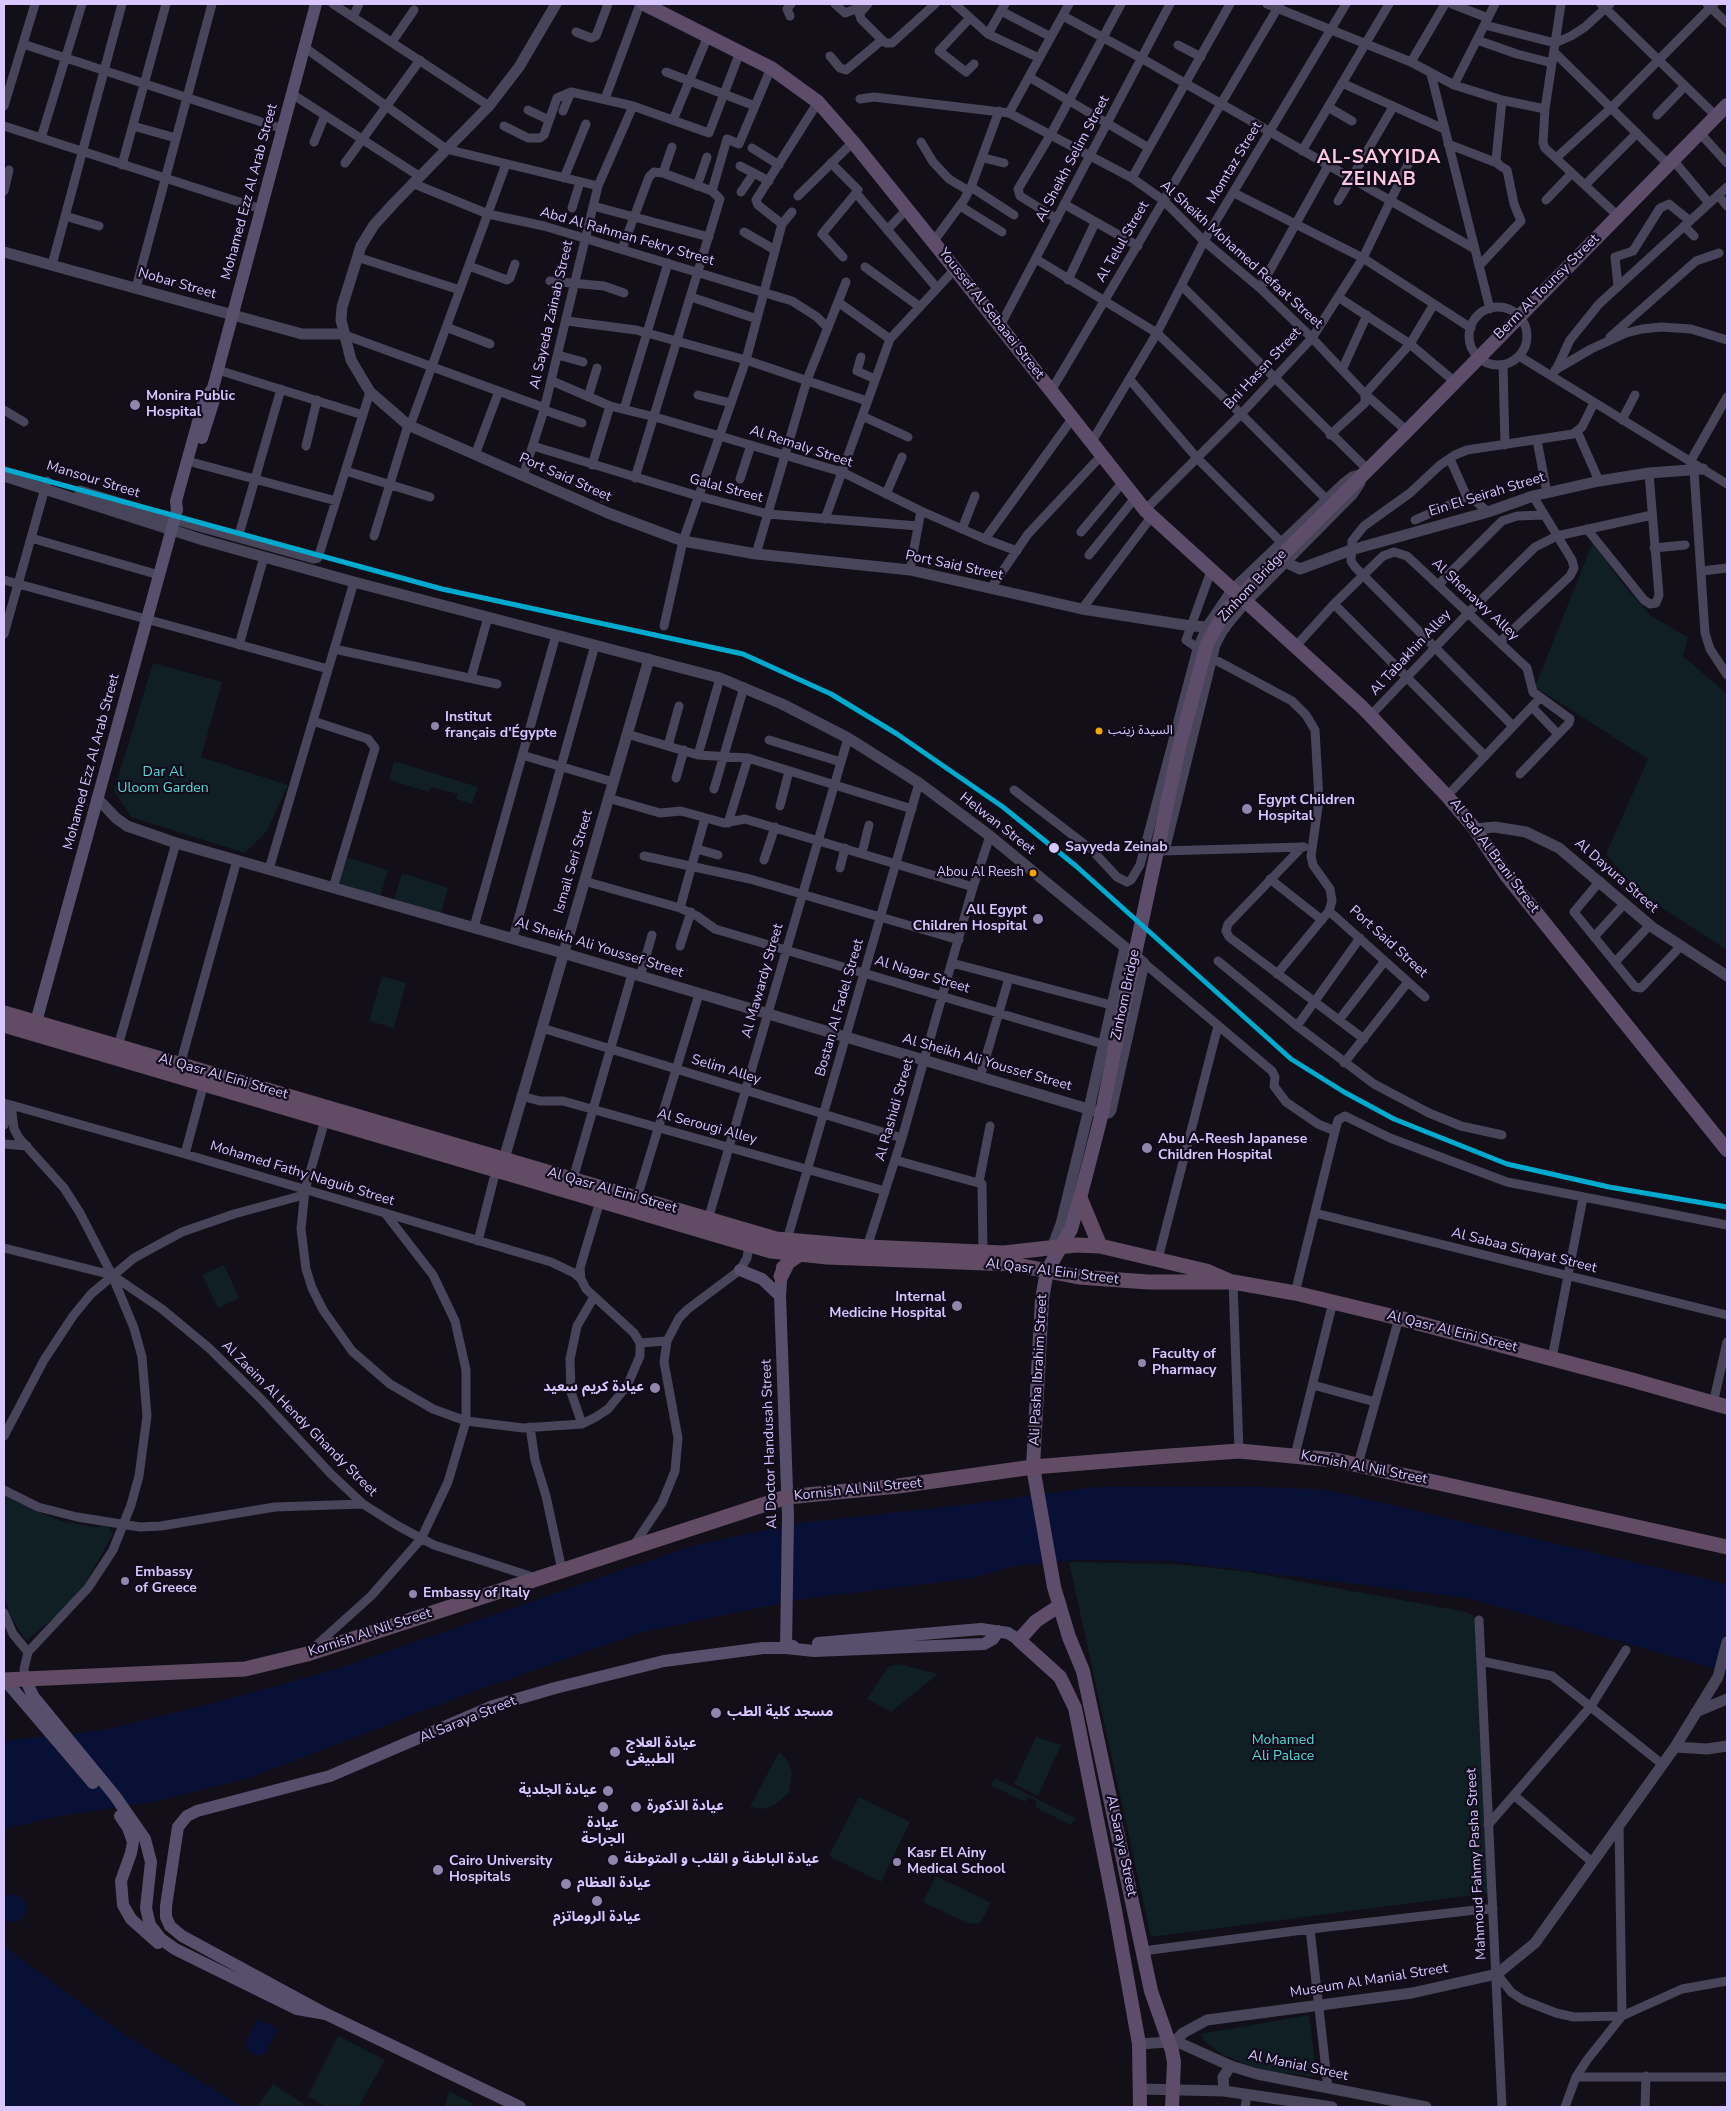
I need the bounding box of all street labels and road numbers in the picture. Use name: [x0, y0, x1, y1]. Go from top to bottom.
street label: Al Sheikh Selim Street: [1032, 93, 1114, 225]
street label: Mohamed Ezz Al Arab Street: [218, 102, 282, 282]
street label: Momtaz Street: [1204, 119, 1266, 207]
street label: Al Sheikh Mohamed Refaat Street: [1156, 178, 1326, 332]
street label: Al Telul Street: [1093, 199, 1153, 285]
street label: Abd Al Rahman Fekry Street: [538, 204, 716, 270]
street label: Berm Al Tounsy Street: [1491, 231, 1603, 343]
street label: Al Sayeda Zainab Street: [527, 239, 577, 391]
street label: Youssef Al Sebaaei Street: [935, 245, 1047, 383]
street label: Nobar Street: [136, 265, 218, 303]
street label: Bni Hassn Street: [1221, 325, 1305, 413]
street label: Al Remaly Street: [748, 422, 854, 472]
street label: Port Said Street: [516, 450, 614, 506]
street label: Mansour Street: [44, 458, 142, 502]
street label: Ein El Seirah Street: [1427, 469, 1547, 521]
street label: Galal Street: [688, 471, 764, 507]
street label: Port Said Street: [904, 547, 1004, 585]
street label: Zinhom Bridge: [1215, 547, 1291, 625]
street label: Al Shenawy Alley: [1428, 555, 1522, 645]
street label: Al Tabakhin Alley: [1367, 607, 1455, 699]
street label: Mohamed Ezz Al Arab Street: [60, 672, 124, 852]
street label: Helwan Street: [956, 789, 1038, 859]
street label: Al Sad Al Brani Street: [1446, 796, 1542, 916]
street label: Ismail Seri Street: [551, 808, 597, 916]
street label: Al Dayura Street: [1571, 835, 1661, 917]
street label: Port Said Street: [1345, 902, 1431, 982]
street label: Al Sheikh Ali Youssef Street: [513, 914, 685, 982]
street label: Al Mawardy Street: [739, 922, 787, 1040]
street label: Bostan Al Fadel Street: [812, 937, 868, 1079]
street label: Zinhom Bridge: [1108, 948, 1144, 1042]
street label: Al Nagar Street: [873, 953, 971, 997]
street label: Al Sheikh Ali Youssef Street: [900, 1031, 1074, 1095]
street label: Al Qasr Al Eini Street: [156, 1050, 290, 1104]
street label: Selim Alley: [689, 1051, 763, 1089]
street label: Al Rashidi Street: [872, 1057, 918, 1163]
street label: Al Serougi Alley: [655, 1106, 759, 1148]
street label: Mohamed Fathy Naguib Street: [208, 1138, 396, 1210]
street label: Al Qasr Al Eini Street: [545, 1164, 679, 1218]
street label: Al Sabaa Siqayat Street: [1450, 1225, 1598, 1277]
street label: Al Qasr Al Eini Street: [985, 1256, 1119, 1288]
street label: Ali Pasha Ibrahim Street: [1027, 1294, 1051, 1446]
street label: Al Qasr Al Eini Street: [1385, 1308, 1519, 1356]
street label: Al Zaeim Al Hendy Ghandy Street: [218, 1338, 380, 1500]
street label: Al Doctor Handusah Street: [759, 1359, 781, 1529]
street label: Kornish Al Nil Street: [1299, 1448, 1429, 1488]
street label: Kornish Al Nil Street: [793, 1475, 923, 1505]
street label: Kornish Al Nil Street: [306, 1605, 434, 1661]
street label: Al Saraya Street: [417, 1693, 519, 1747]
street label: Mahmoud Fahmy Pasha Street: [1464, 1768, 1490, 1960]
street label: Al Saraya Street: [1102, 1794, 1140, 1898]
street label: Museum Al Manial Street: [1289, 1960, 1449, 2002]
street label: Al Manial Street: [1246, 2047, 1350, 2085]

